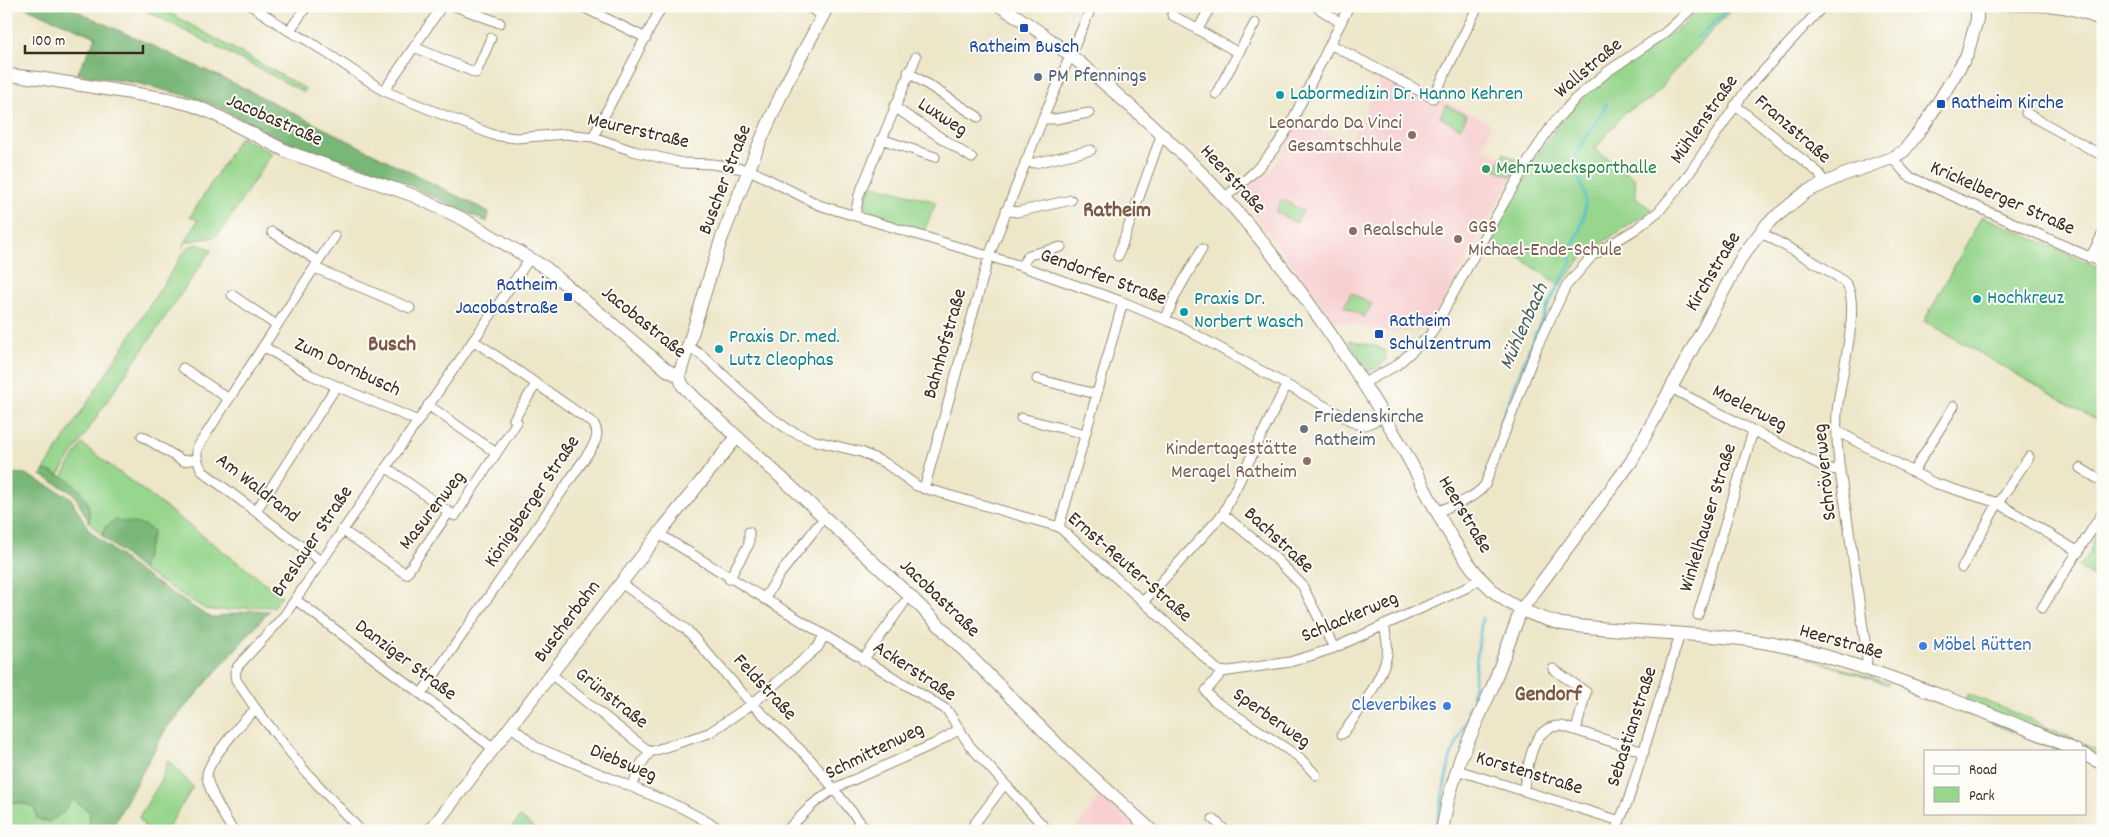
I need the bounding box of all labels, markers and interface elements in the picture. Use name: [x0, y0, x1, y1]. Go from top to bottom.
scale bar: [25, 22, 142, 54]
marker: Ratheim Busch: [1018, 22, 1030, 34]
text: 100 m: [32, 31, 65, 53]
street label: Wallstraße: [1549, 32, 1629, 106]
place label: Ratheim Busch: [969, 34, 1079, 62]
place label: PM Pfennings: [1048, 63, 1147, 91]
street label: Mühlenstraße: [1664, 70, 1746, 170]
marker: PM Pfennings: [1032, 71, 1044, 83]
place label: Labormedizin Dr. Hanno Kehren: [1290, 81, 1523, 109]
street label: Jacobastraße: [221, 87, 327, 155]
marker: Labormedizin Dr. Hanno Kehren: [1274, 89, 1286, 101]
street label: Franzstraße: [1748, 89, 1837, 171]
place label: Ratheim Kirche: [1951, 90, 2064, 118]
street label: Luxweg: [911, 91, 973, 145]
marker: Ratheim Kirche: [1935, 98, 1947, 110]
street label: Meurerstraße: [584, 107, 692, 157]
place label: Leonardo Da Vinci Gesamtschhule: [1269, 110, 1402, 161]
street label: Buscher Straße: [692, 121, 760, 239]
marker: Leonardo Da Vinci Gesamtschhule: [1406, 129, 1418, 141]
street label: Heerstraße: [1192, 139, 1272, 221]
place label: Mehrzwecksporthalle: [1496, 155, 1657, 183]
street label: Krickelberger Straße: [1925, 155, 2079, 244]
marker: Mehrzwecksporthalle: [1480, 163, 1492, 175]
district label: Ratheim: [1083, 196, 1151, 227]
place label: GGS Michael-Ende-Schule: [1468, 214, 1622, 265]
place label: Realschule: [1363, 217, 1444, 245]
marker: Realschule: [1347, 225, 1359, 237]
street label: Kirchstraße: [1679, 227, 1749, 317]
marker: GGS Michael-Ende-Schule: [1452, 233, 1464, 245]
street label: Gendorfer Straße: [1036, 242, 1170, 314]
place label: Ratheim Jacobastraße: [455, 272, 558, 323]
water label: Mühlenbach: [1493, 278, 1558, 375]
street label: Jacobastraße: [594, 280, 692, 366]
place label: Hochkreuz: [1987, 285, 2064, 313]
street label: Bahnhofstraße: [917, 286, 975, 402]
place label: Praxis Dr. Norbert Wasch: [1194, 286, 1304, 337]
marker: Ratheim Jacobastraße: [562, 291, 574, 303]
marker: Hochkreuz: [1971, 293, 1983, 305]
marker: Praxis Dr. Norbert Wasch: [1178, 306, 1190, 318]
place label: Ratheim Schulzentrum: [1389, 308, 1491, 359]
place label: Praxis Dr. med. Lutz Cleophas: [729, 324, 840, 375]
marker: Ratheim Schulzentrum: [1373, 328, 1385, 340]
district label: Busch: [368, 330, 416, 361]
street label: Zum Dornbusch: [289, 331, 405, 405]
marker: Praxis Dr. med. Lutz Cleophas: [713, 343, 725, 355]
street label: Moelerweg: [1707, 378, 1791, 440]
place label: Friedenskirche Ratheim: [1314, 404, 1424, 455]
street label: Schröverweg: [1807, 422, 1845, 522]
marker: Friedenskirche Ratheim: [1298, 423, 1310, 435]
street label: Königsberger Straße: [478, 430, 588, 574]
place label: Kindertagestätte Meragel Ratheim: [1166, 436, 1297, 487]
street label: Winkelhauser Straße: [1673, 440, 1745, 596]
street label: Am Waldrand: [209, 447, 305, 531]
marker: Kindertagestätte Meragel Ratheim: [1301, 455, 1313, 467]
street label: Masurenweg: [393, 465, 473, 557]
street label: Heerstraße: [1430, 471, 1498, 559]
street label: Breslauer Straße: [265, 481, 361, 603]
street label: Bachstraße: [1237, 501, 1319, 581]
street label: Ernst-Reuter-Straße: [1060, 506, 1198, 630]
street label: Jacobastraße: [892, 553, 986, 645]
street label: Buscherbahn: [528, 575, 608, 669]
street label: Schlackerweg: [1297, 585, 1403, 651]
street label: Danziger Straße: [348, 613, 462, 709]
street label: Heerstraße: [1796, 618, 1886, 668]
place label: Möbel Rütten: [1933, 632, 2032, 660]
street label: Ackerstraße: [867, 635, 961, 710]
marker: Möbel Rütten: [1917, 640, 1929, 652]
street label: Feldstraße: [726, 648, 803, 728]
street label: Grünstraße: [568, 661, 654, 737]
street label: Sebastianstraße: [1600, 663, 1666, 791]
district label: Gendorf: [1515, 680, 1583, 711]
street label: Sperberweg: [1226, 682, 1316, 756]
place label: Cleverbikes: [1351, 692, 1437, 720]
marker: Cleverbikes: [1441, 700, 1453, 712]
street label: Schmittenweg: [821, 716, 929, 788]
street label: Diebsweg: [585, 737, 661, 791]
street label: Korstenstraße: [1472, 744, 1586, 804]
legend: [1924, 750, 2086, 814]
text: Road: [1969, 760, 1997, 782]
text: Park: [1969, 786, 1995, 808]

